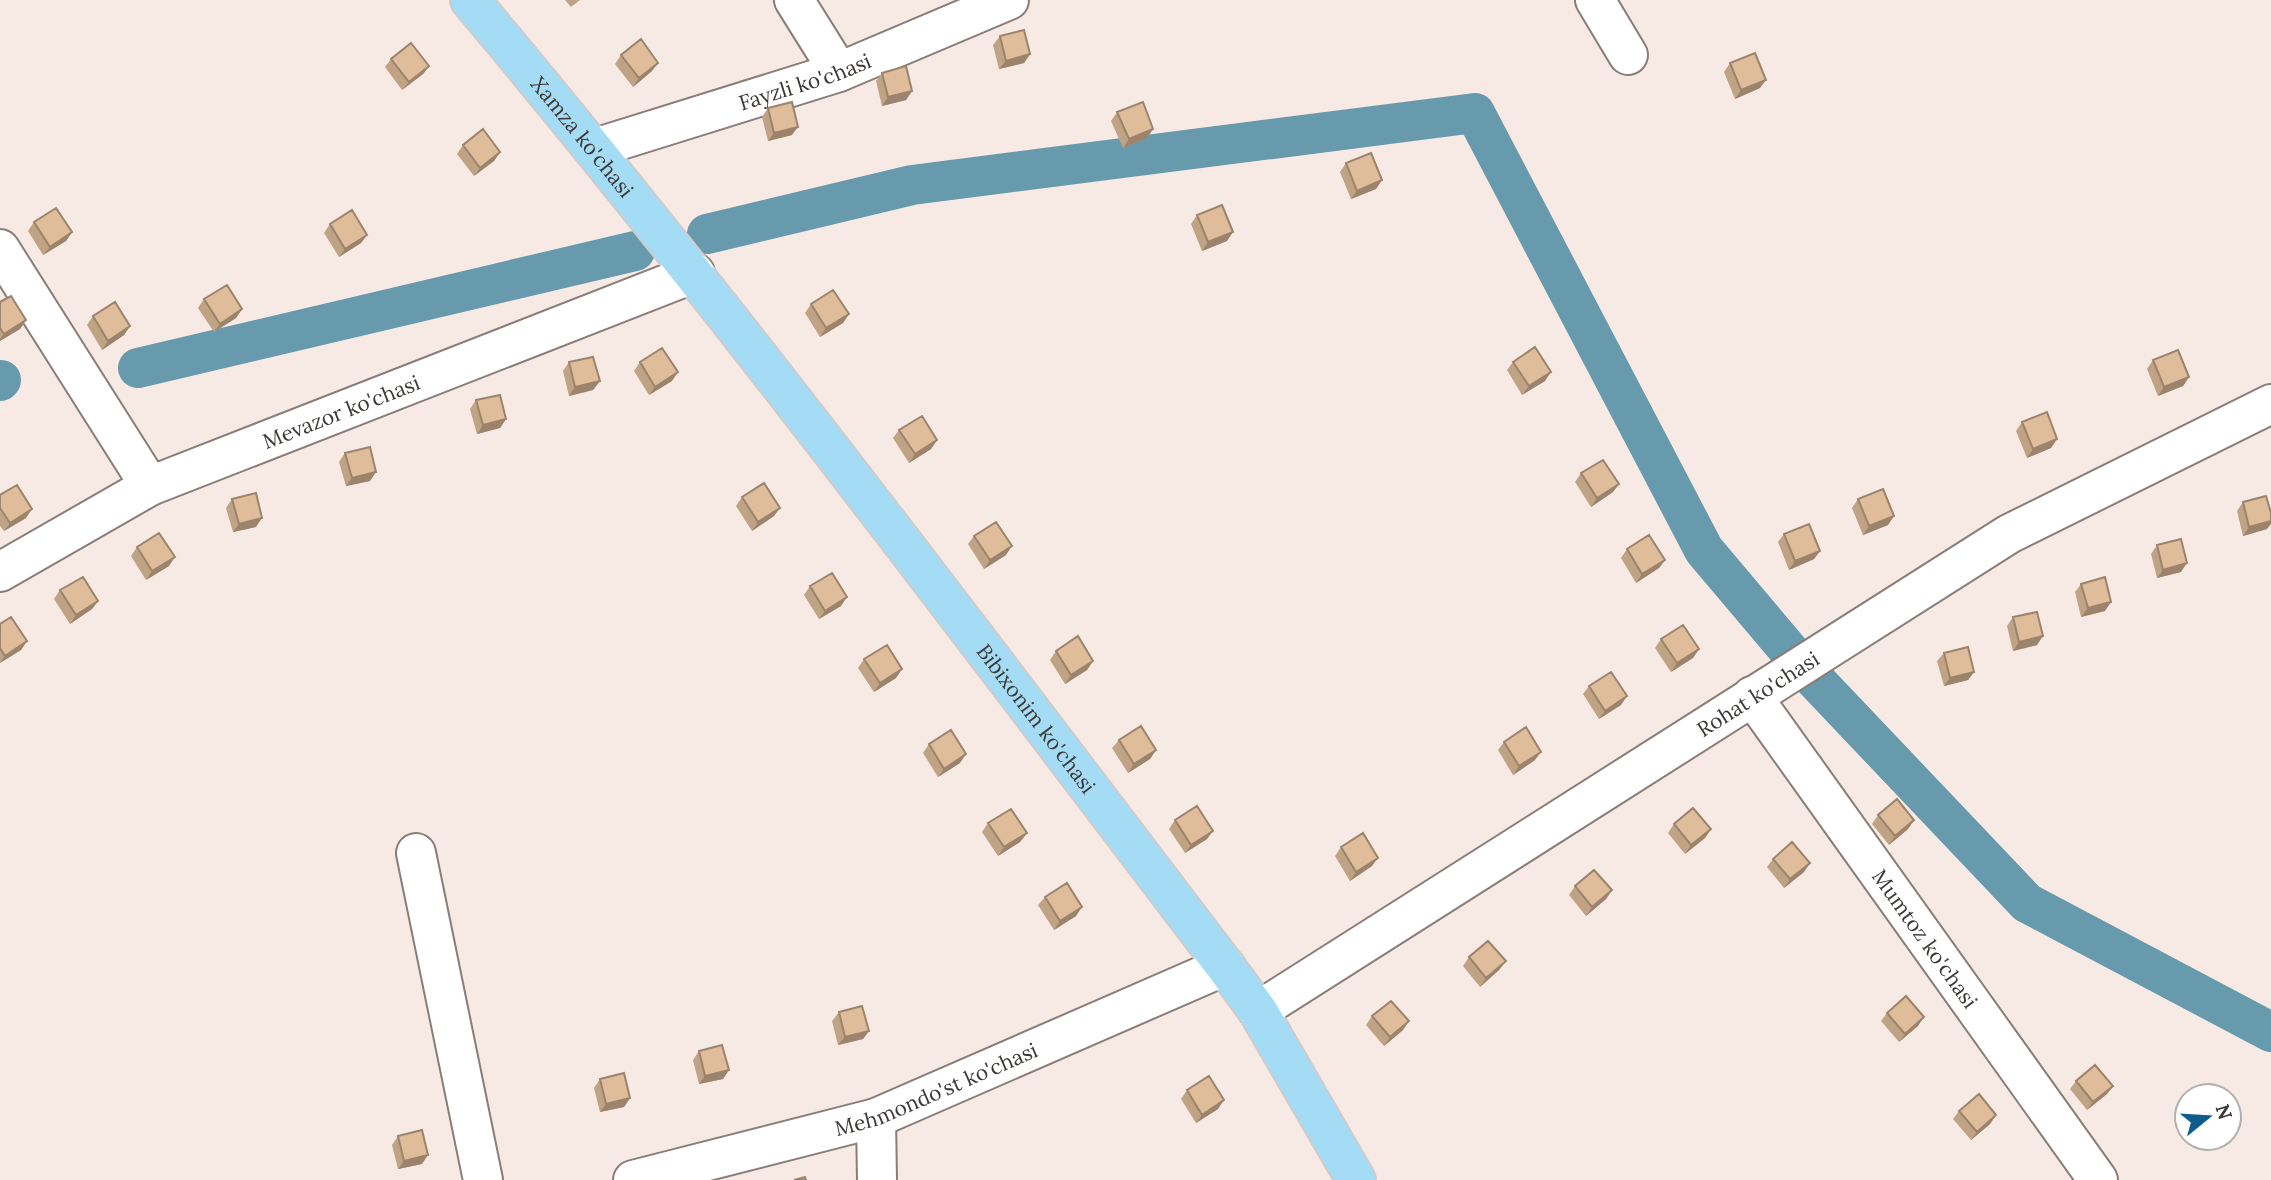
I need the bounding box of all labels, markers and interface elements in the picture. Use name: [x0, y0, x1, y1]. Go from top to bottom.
street label: Fayzli ko'chasi: [735, 47, 875, 116]
street label: Xamza ko'chasi: [525, 70, 640, 203]
street label: Mevazor ko'chasi: [258, 368, 424, 454]
street label: Bibixonim ko'chasi: [971, 638, 1102, 799]
street label: Rohat ko'chasi: [1691, 645, 1824, 742]
street label: Mumtoz ko'chasi: [1866, 864, 1984, 1013]
street label: Mehmondo'st ko'chasi: [832, 1036, 1042, 1142]
north arrow: [2173, 1082, 2243, 1152]
text: N: [2210, 1101, 2238, 1123]

